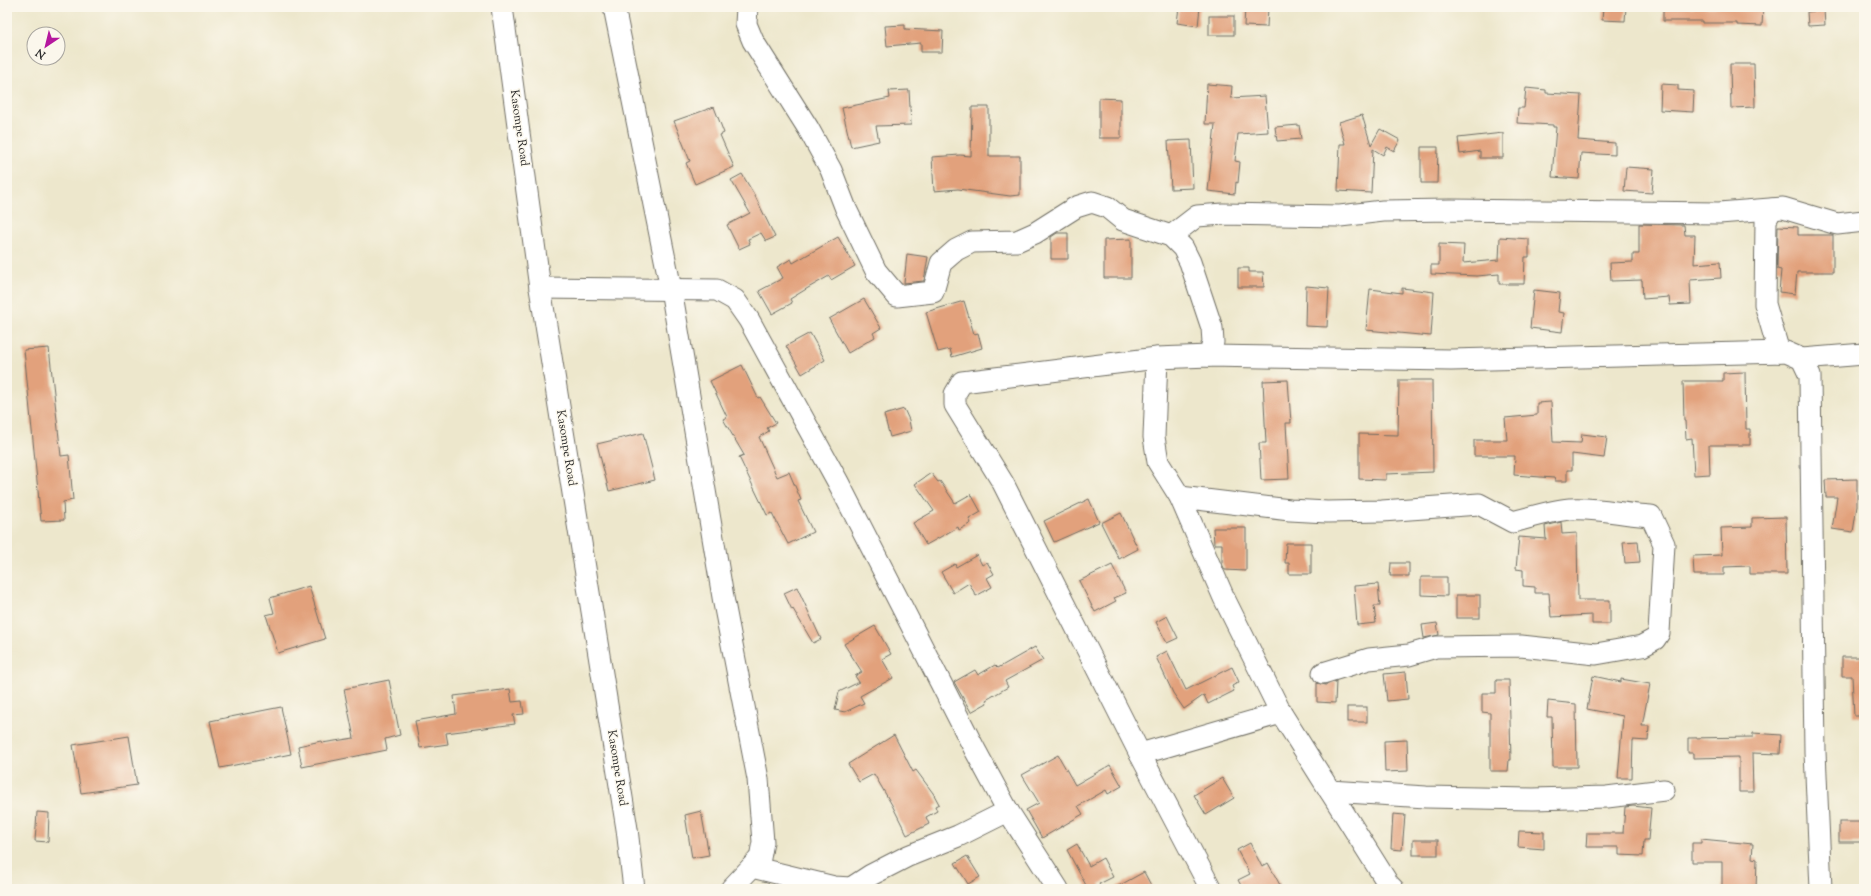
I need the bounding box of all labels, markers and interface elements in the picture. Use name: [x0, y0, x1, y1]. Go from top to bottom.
north arrow: [26, 26, 66, 66]
text: N: [32, 44, 50, 63]
street label: Kasompe Road: [505, 89, 533, 168]
street label: Kasompe Road: [551, 409, 581, 488]
street label: Kasompe Road: [602, 729, 632, 808]

